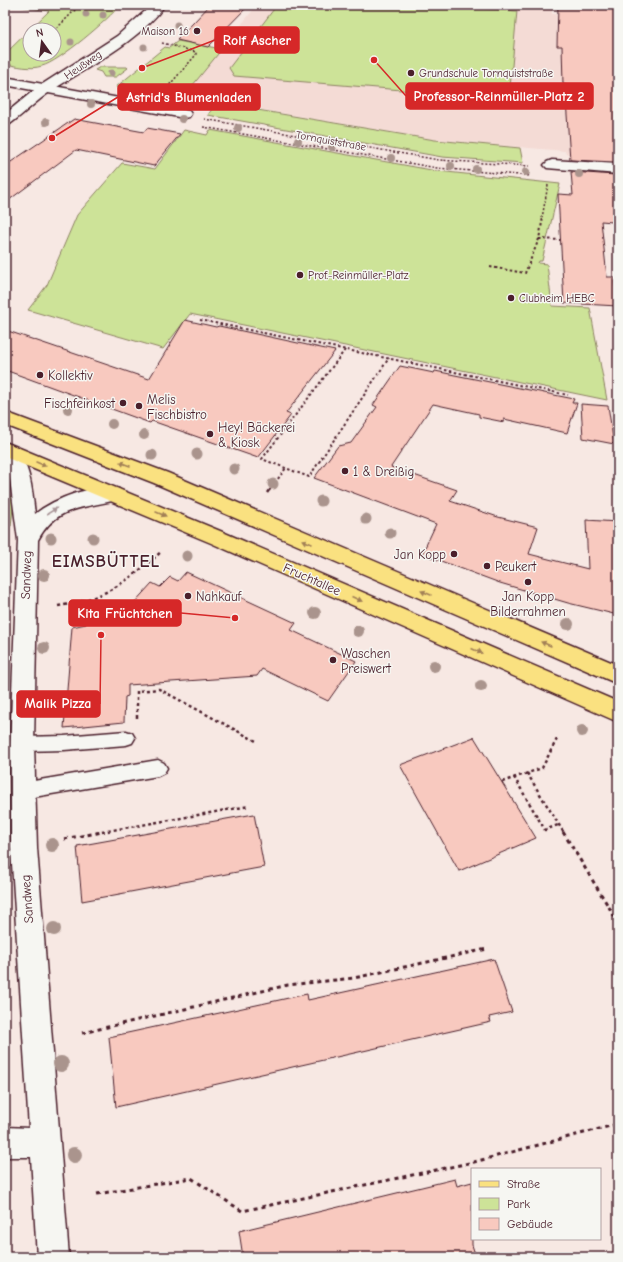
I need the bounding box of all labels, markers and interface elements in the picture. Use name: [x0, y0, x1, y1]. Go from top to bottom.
north arrow: [22, 22, 62, 62]
place label: Maison 16: [141, 25, 189, 38]
text: N: [35, 26, 45, 40]
marker: Maison 16: [192, 26, 202, 36]
callout: Rolf Ascher: [215, 27, 299, 53]
text: Rolf Ascher: [223, 32, 292, 49]
street label: Heußweg: [62, 48, 104, 82]
place label: Grundschule Tornquiststraße: [419, 67, 554, 80]
marker: Grundschule Tornquiststraße: [406, 68, 416, 78]
callout: Professor-Reinmüller-Platz 2: [406, 83, 593, 109]
callout: Astrid's Blumenladen: [118, 84, 260, 110]
text: Professor-Reinmüller-Platz 2: [414, 88, 584, 105]
text: Astrid's Blumenladen: [126, 89, 252, 106]
street label: Tornquiststraße: [295, 128, 368, 154]
place label: Prof.-Reinmüller-Platz: [308, 269, 409, 282]
marker: Prof.-Reinmüller-Platz: [295, 270, 305, 280]
place label: Clubheim HEBC: [519, 292, 595, 305]
marker: Clubheim HEBC: [506, 293, 516, 303]
place label: Kollektiv: [48, 368, 93, 383]
marker: Kollektiv: [35, 370, 45, 380]
place label: Melis Fischbistro: [147, 392, 207, 422]
place label: Fischfeinkost: [44, 396, 116, 411]
marker: Fischfeinkost: [118, 398, 128, 408]
marker: Melis Fischbistro: [134, 401, 144, 411]
place label: Hey! Bäckerei & Kiosk: [218, 420, 295, 450]
marker: Hey! Bäckerei & Kiosk: [205, 429, 215, 439]
one-way arrow: [35, 461, 47, 468]
one-way arrow: [118, 461, 130, 467]
place label: 1 & Dreißig: [353, 464, 414, 479]
marker: 1 & Dreißig: [340, 466, 350, 476]
one-way arrow: [47, 507, 57, 515]
one-way arrow: [155, 511, 167, 518]
one-way arrow: [301, 539, 312, 545]
place label: Jan Kopp: [394, 547, 446, 562]
marker: Jan Kopp: [449, 549, 459, 559]
street label: Sandweg: [18, 550, 34, 600]
district label: EIMSBÜTTEL: [52, 551, 160, 571]
place label: Peukert: [495, 559, 538, 574]
street label: Fruchtallee: [281, 560, 343, 599]
marker: Peukert: [482, 561, 492, 571]
marker: Jan Kopp Bilderrahmen: [523, 577, 533, 587]
place label: Nahkauf: [196, 589, 243, 604]
place label: Jan Kopp Bilderrahmen: [490, 589, 566, 619]
one-way arrow: [421, 590, 432, 596]
marker: Nahkauf: [183, 591, 193, 601]
one-way arrow: [352, 596, 363, 602]
callout: Kita Früchtchen: [69, 600, 181, 626]
text: Kita Früchtchen: [77, 605, 173, 622]
one-way arrow: [539, 641, 551, 647]
place label: Waschen Preiswert: [341, 646, 392, 676]
one-way arrow: [471, 648, 482, 654]
marker: Waschen Preiswert: [328, 655, 338, 665]
callout: Malik Pizza: [17, 691, 100, 717]
text: Malik Pizza: [25, 695, 91, 712]
street label: Sandweg: [18, 874, 36, 924]
legend: [471, 1168, 601, 1240]
text: Straße: [507, 1177, 540, 1191]
text: Park: [507, 1197, 530, 1211]
text: Gebäude: [507, 1217, 553, 1231]

